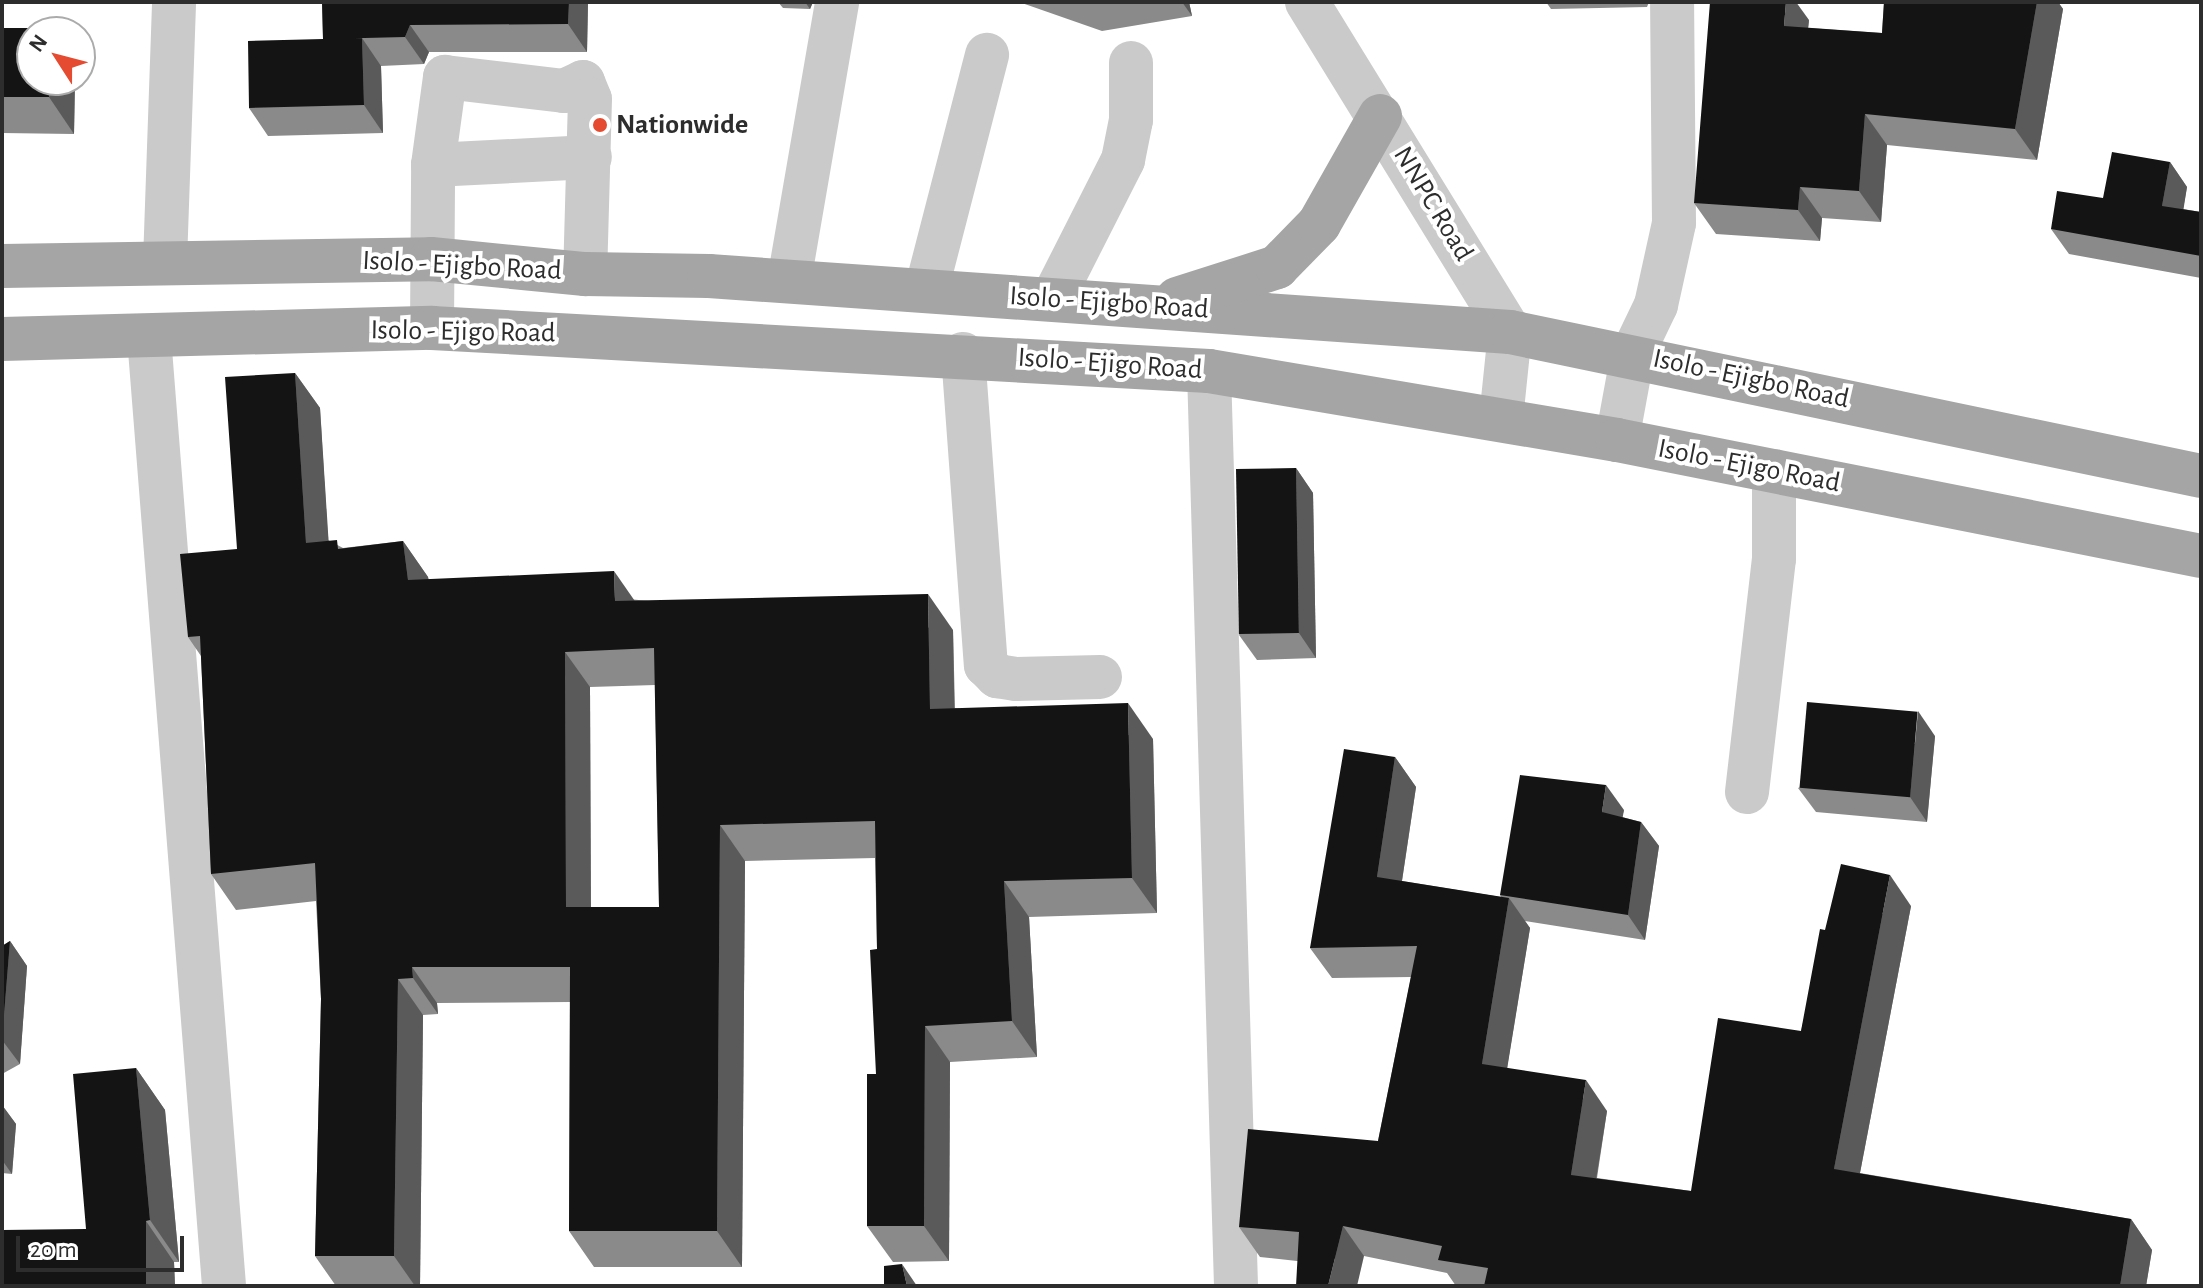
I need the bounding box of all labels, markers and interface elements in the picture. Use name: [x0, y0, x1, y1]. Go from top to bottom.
north arrow: [16, 16, 96, 96]
text: N: [25, 30, 52, 56]
place label: Nationwide: [616, 108, 748, 142]
marker: Nationwide: [591, 116, 609, 134]
street label: NNPC Road: [1386, 141, 1480, 267]
street label: Isolo - Ejigbo Road: [362, 244, 562, 288]
street label: Isolo - Ejigbo Road: [1008, 279, 1210, 327]
street label: Isolo - Ejigo Road: [370, 314, 556, 350]
street label: Isolo - Ejigo Road: [1017, 341, 1203, 387]
street label: Isolo - Ejigbo Road: [1650, 342, 1852, 416]
street label: Isolo - Ejigo Road: [1655, 432, 1843, 500]
scale bar: [20, 1220, 188, 1270]
text: 20 m: [30, 1238, 77, 1262]

